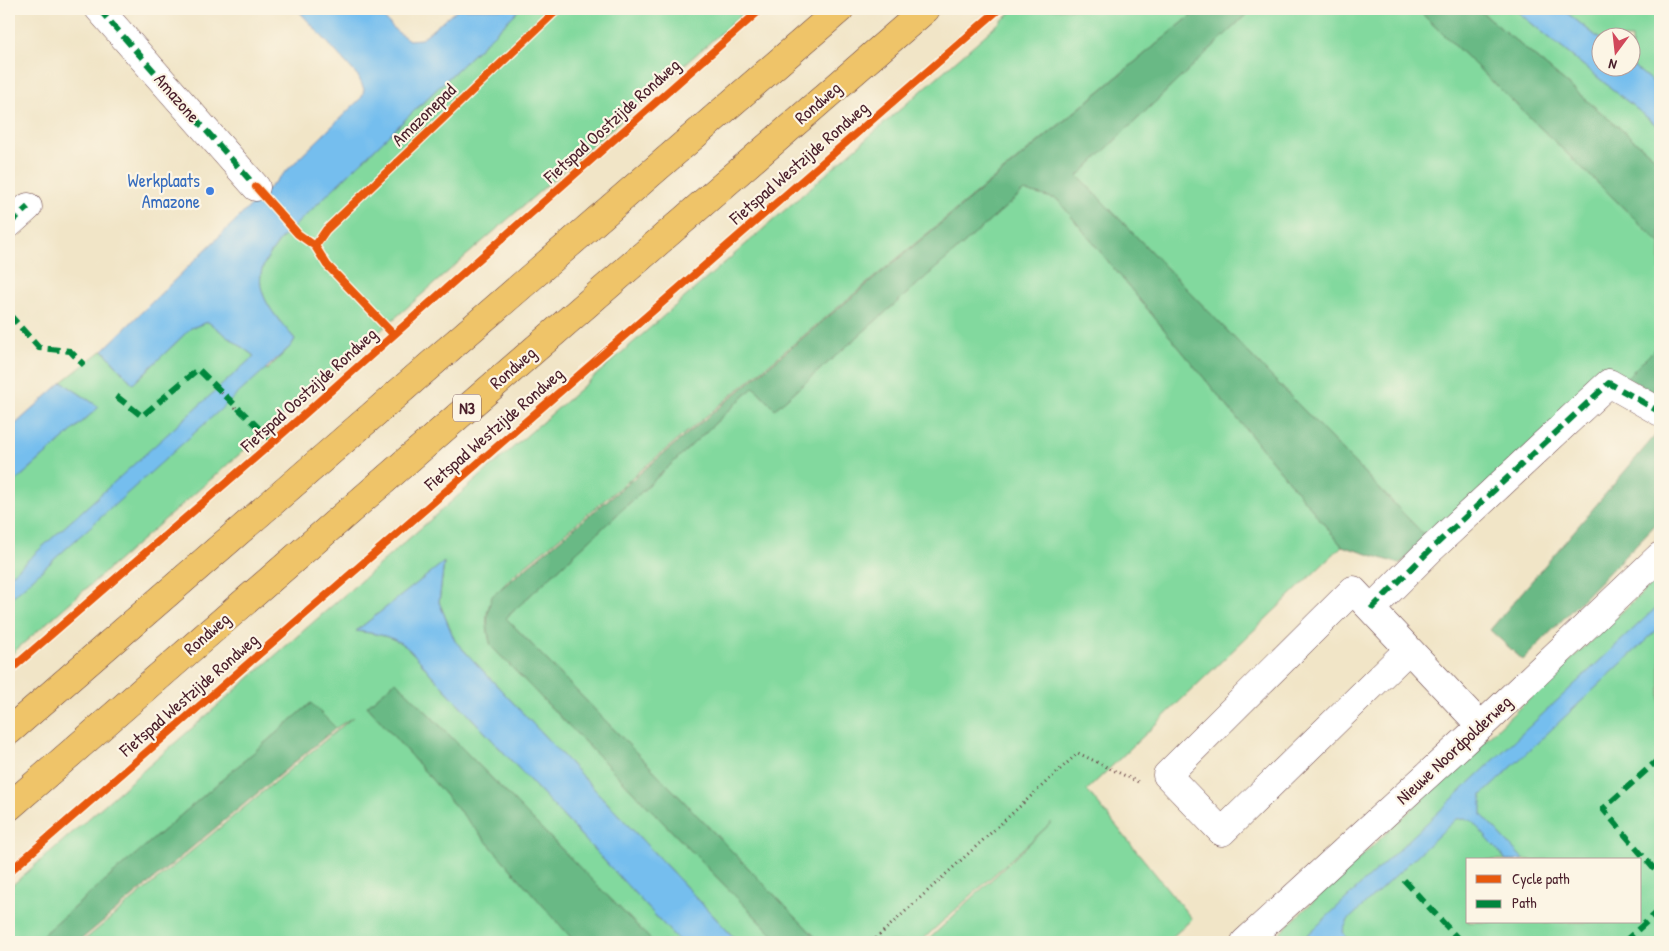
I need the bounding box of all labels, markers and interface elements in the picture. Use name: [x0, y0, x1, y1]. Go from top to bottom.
north arrow: [1592, 28, 1642, 78]
street label: Fietspad Oostzijde Rondweg: [537, 53, 685, 189]
text: N: [1606, 55, 1619, 75]
street label: Amazone: [149, 67, 206, 128]
street label: Rondweg: [789, 75, 846, 130]
street label: Amazonepad: [386, 78, 461, 151]
street label: Fietspad Westzijde Rondweg: [723, 95, 874, 231]
place label: Werkplaats Amazone: [128, 168, 200, 214]
marker: Werkplaats Amazone: [204, 185, 216, 197]
street label: Fietspad Oostzijde Rondweg: [234, 322, 382, 458]
street label: Rondweg: [484, 340, 541, 395]
street label: Fietspad Westzijde Rondweg: [418, 361, 569, 497]
road number: N3: [453, 394, 481, 422]
street label: Rondweg: [178, 606, 235, 661]
street label: Fietspad Westzijde Rondweg: [113, 627, 264, 763]
street label: Nieuwe Noordpolderweg: [1390, 689, 1517, 810]
legend: [1466, 858, 1642, 924]
text: Cycle path: [1512, 868, 1570, 889]
text: Path: [1512, 892, 1537, 913]

